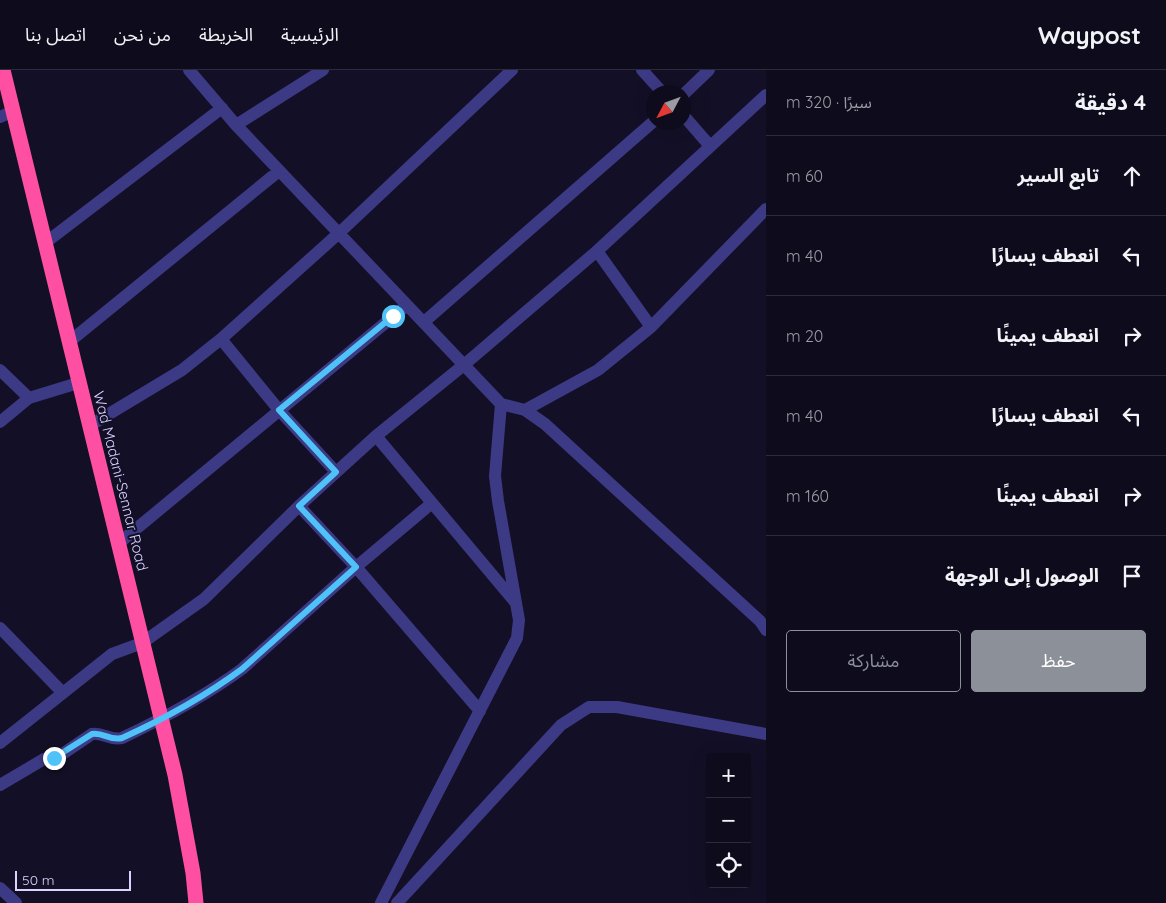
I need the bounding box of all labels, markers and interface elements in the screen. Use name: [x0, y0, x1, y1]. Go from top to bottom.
text: Waypost: [1038, 20, 1141, 50]
text: اتصل بنا: [25, 23, 86, 46]
text: من نحن: [114, 23, 171, 46]
text: الخريطة: [199, 23, 253, 46]
text: الرئيسية: [281, 23, 339, 46]
north arrow: [646, 85, 691, 130]
text: 4 دقيقة: [1075, 89, 1146, 115]
text: سيرًا · 320 m: [786, 92, 872, 112]
icon: ahead: [1118, 162, 1146, 190]
text: تابع السير: [1017, 163, 1099, 187]
text: 60 m: [786, 166, 823, 186]
icon: left: [1118, 242, 1146, 270]
text: انعطف يسارًا: [992, 243, 1099, 267]
text: 40 m: [786, 246, 823, 266]
route start: [382, 305, 405, 328]
icon: right: [1118, 322, 1146, 350]
text: انعطف يمينًا: [997, 323, 1099, 347]
text: 20 m: [786, 326, 823, 346]
street label: Wad Madani-Sennar Road: [89, 389, 153, 573]
icon: left: [1118, 402, 1146, 430]
text: انعطف يسارًا: [992, 403, 1099, 427]
text: 40 m: [786, 406, 823, 426]
icon: right: [1118, 482, 1146, 510]
text: انعطف يمينًا: [997, 483, 1099, 507]
text: 160 m: [786, 486, 829, 506]
icon: arrive: [1118, 562, 1146, 590]
text: الوصول إلى الوجهة: [945, 563, 1099, 587]
button: مشاركة: [786, 630, 961, 692]
button: حفظ: [971, 630, 1146, 692]
route end: [43, 747, 66, 770]
map controls: [706, 753, 751, 888]
button: +: [706, 753, 751, 798]
button: −: [706, 798, 751, 843]
button: locate: [706, 843, 751, 888]
scale bar: [15, 868, 131, 891]
text: 50 m: [22, 871, 55, 889]

